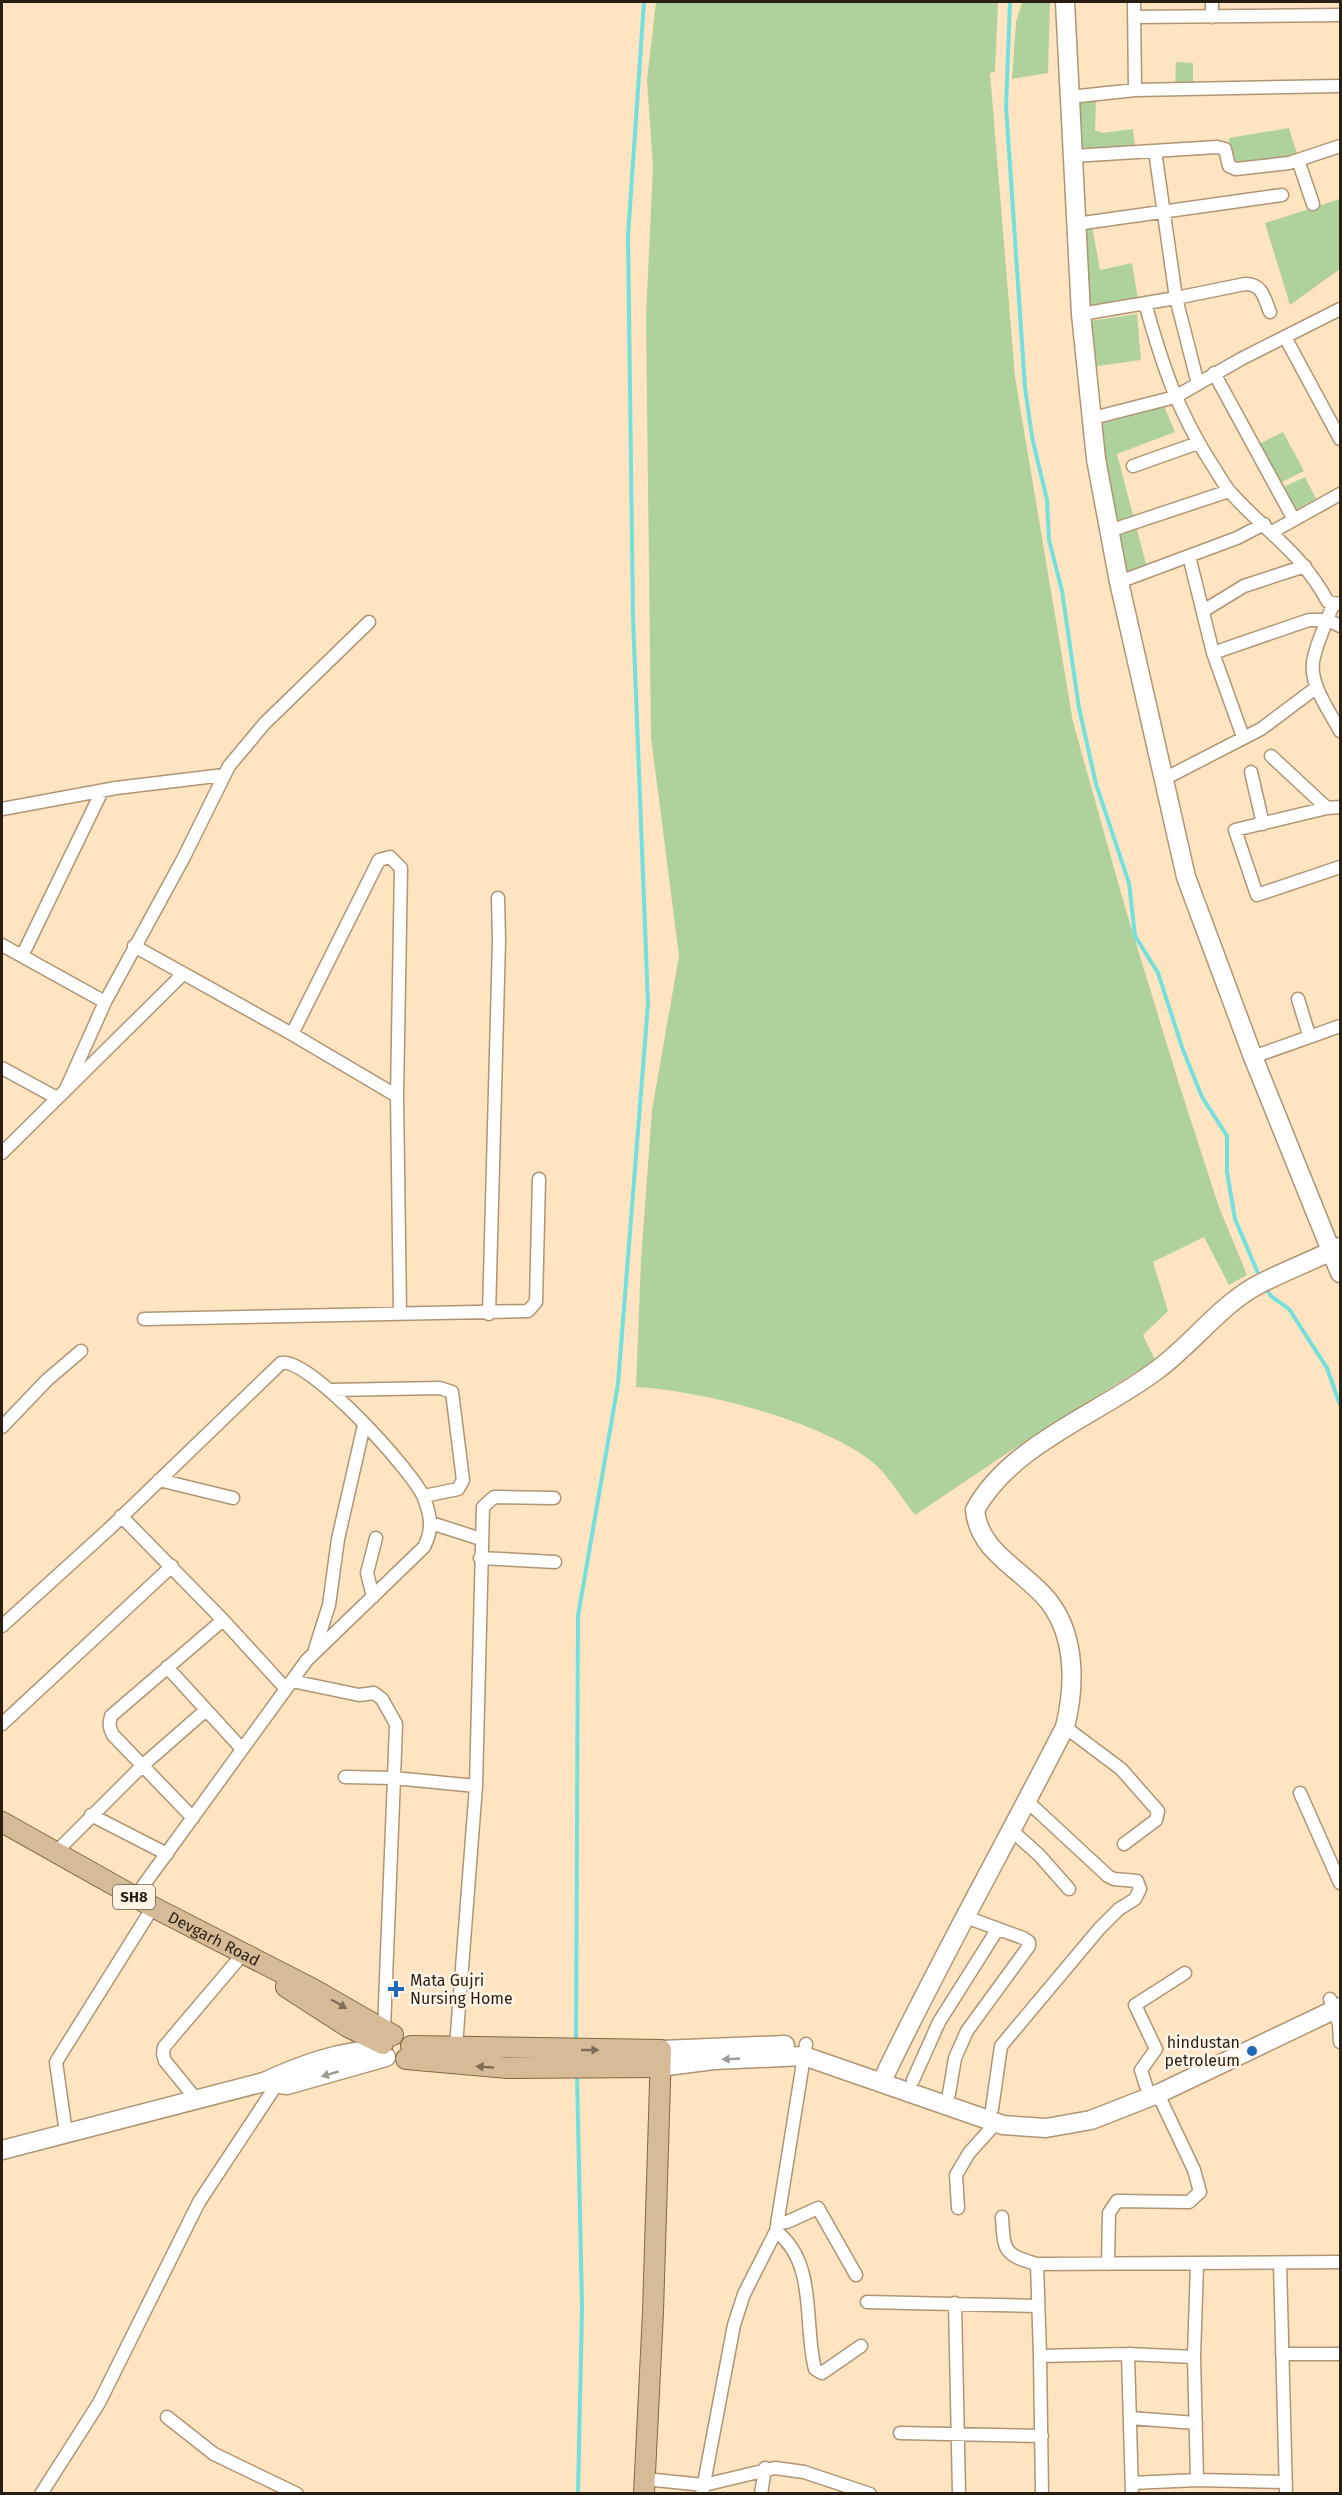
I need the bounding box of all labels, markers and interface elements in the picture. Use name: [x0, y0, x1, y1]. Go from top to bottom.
road number: SH8: [113, 1885, 155, 1909]
street label: Devgarh Road: [165, 1907, 263, 1970]
place label: Mata Gujri Nursing Home: [410, 1971, 513, 2008]
marker: Mata Gujri Nursing Home: [387, 1980, 405, 1998]
one-way arrow: [331, 1999, 348, 2009]
place label: hindustan petroleum: [1165, 2033, 1240, 2070]
marker: hindustan petroleum: [1245, 2044, 1259, 2058]
one-way arrow: [580, 2045, 599, 2055]
one-way arrow: [722, 2055, 741, 2064]
one-way arrow: [476, 2062, 495, 2071]
one-way arrow: [320, 2070, 338, 2079]

